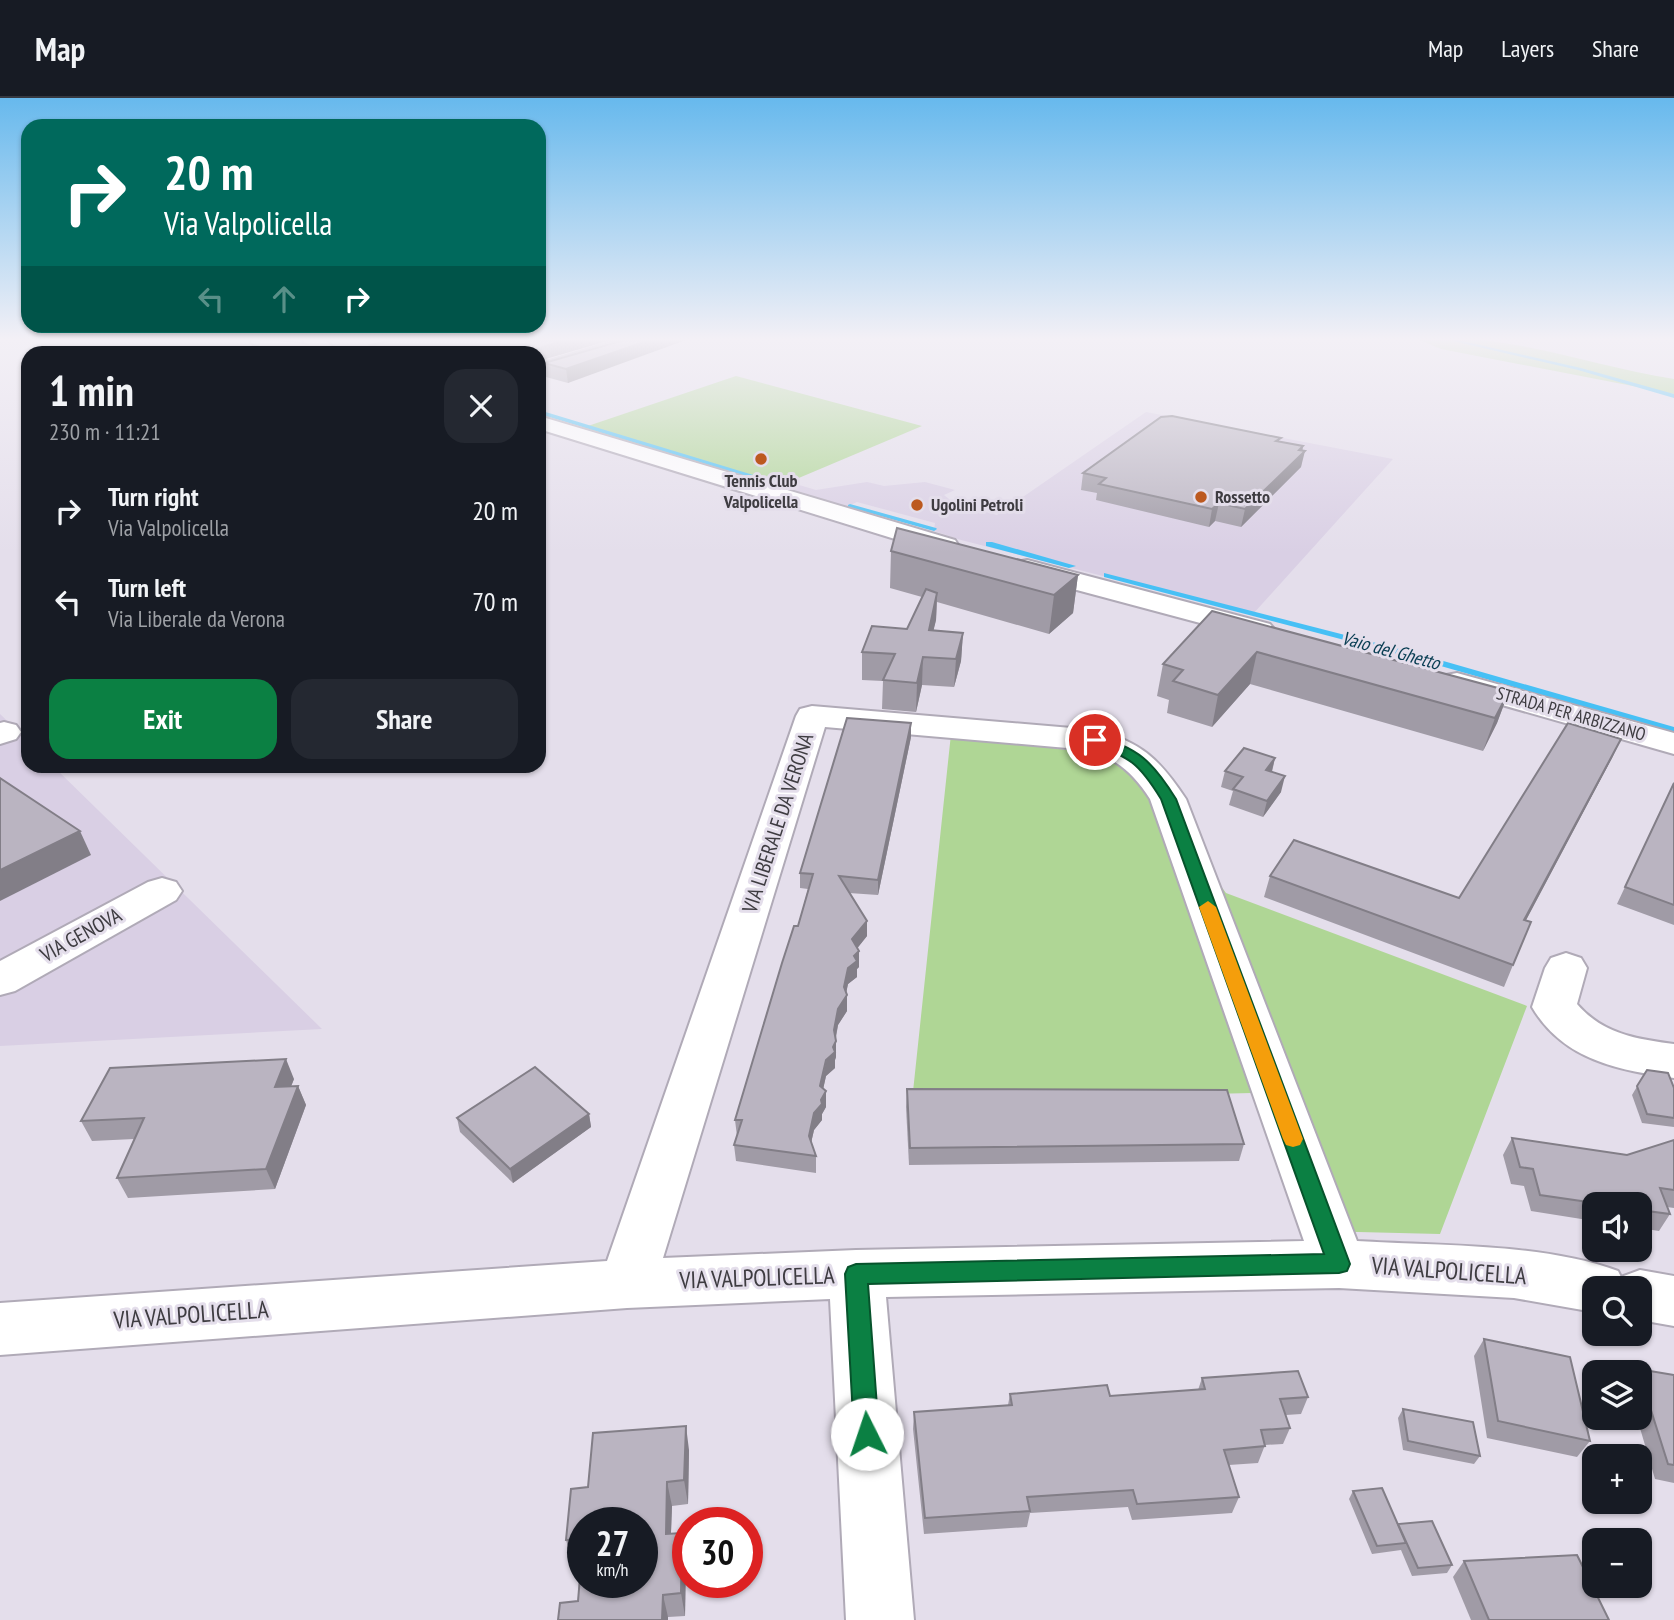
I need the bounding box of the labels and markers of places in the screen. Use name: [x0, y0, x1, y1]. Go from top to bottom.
marker: Tennis Club Valpolicella: [753, 451, 769, 467]
place label: Tennis Club Valpolicella: [723, 469, 798, 513]
place label: Rossetto: [1215, 485, 1270, 508]
marker: Rossetto: [1193, 489, 1209, 505]
place label: Ugolini Petroli: [931, 493, 1023, 516]
marker: Ugolini Petroli: [909, 497, 925, 513]
pin: [1065, 710, 1125, 770]

